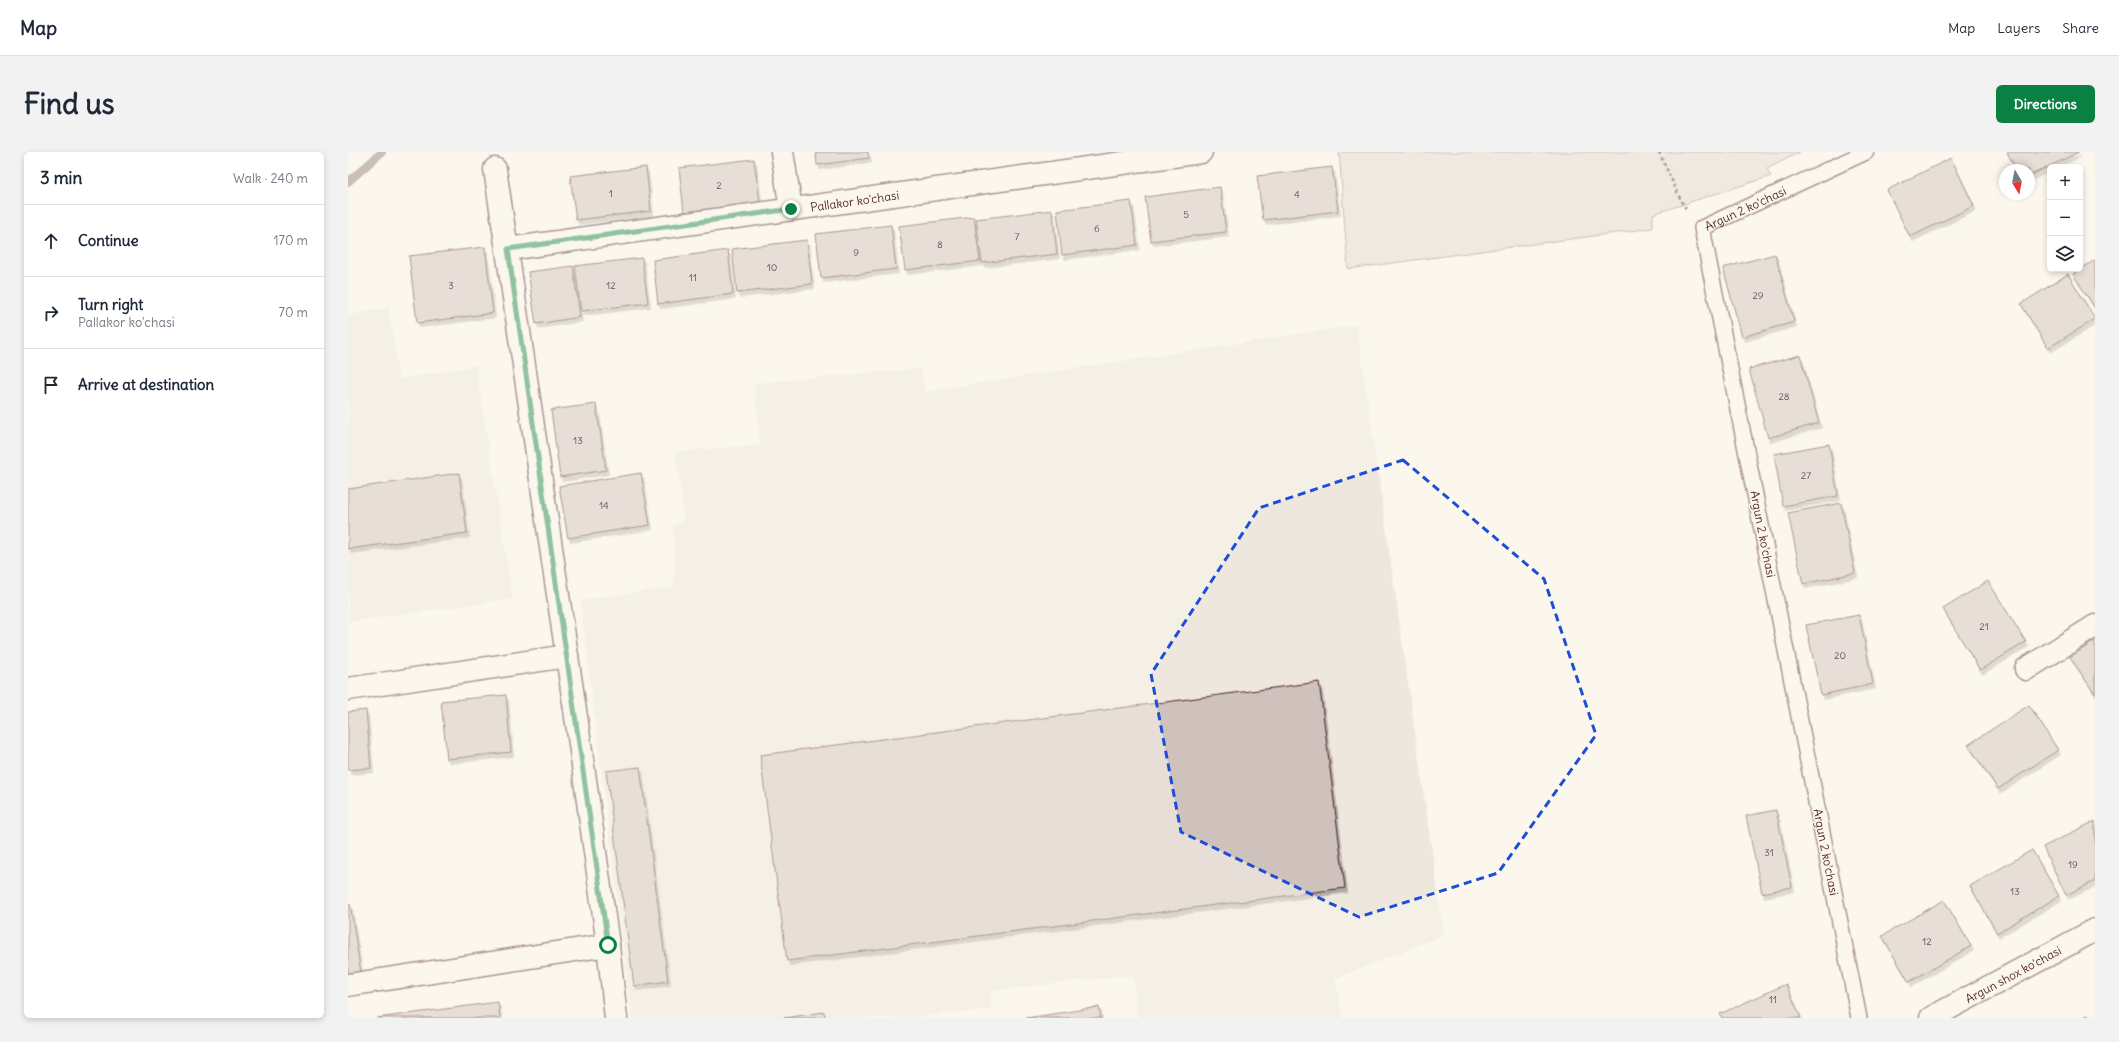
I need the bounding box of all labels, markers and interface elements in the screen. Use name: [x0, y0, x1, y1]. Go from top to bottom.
text: Map: [20, 16, 57, 40]
text: Map: [1948, 19, 1975, 37]
text: Layers: [1997, 19, 2040, 37]
text: Share: [2062, 19, 2099, 37]
button: Directions: [1996, 85, 2095, 123]
text: Find us: [24, 86, 115, 122]
north arrow: [1999, 164, 2035, 200]
map controls: [2047, 164, 2083, 272]
button: +: [2047, 164, 2083, 200]
text: 3 min: [40, 167, 82, 189]
text: Walk · 240 m: [233, 170, 308, 187]
house number: 2: [716, 179, 722, 192]
street label: Argun 2 ko'chasi: [1702, 183, 1788, 233]
house number: 1: [609, 187, 613, 200]
street label: Pallakor ko'chasi: [809, 187, 900, 214]
house number: 4: [1294, 188, 1300, 201]
route end: [782, 200, 800, 218]
button: −: [2047, 200, 2083, 236]
house number: 5: [1183, 208, 1189, 221]
house number: 6: [1094, 222, 1100, 235]
icon: ahead: [40, 230, 62, 252]
house number: 7: [1015, 230, 1020, 243]
text: Continue: [78, 231, 139, 250]
text: 170 m: [273, 232, 308, 249]
button: layers: [2047, 236, 2083, 272]
house number: 8: [937, 238, 943, 251]
house number: 9: [853, 246, 859, 259]
house number: 10: [767, 261, 777, 274]
house number: 11: [689, 271, 697, 284]
house number: 3: [448, 279, 454, 292]
house number: 12: [606, 279, 616, 292]
house number: 29: [1752, 289, 1764, 302]
text: Turn right: [78, 295, 143, 314]
icon: right: [40, 302, 62, 324]
text: 70 m: [279, 304, 308, 321]
text: Pallakor ko'chasi: [78, 314, 175, 331]
icon: arrive: [40, 374, 62, 396]
text: Arrive at destination: [78, 375, 214, 394]
house number: 28: [1778, 390, 1790, 403]
house number: 13: [573, 434, 583, 447]
house number: 27: [1801, 469, 1811, 482]
street label: Argun 2 ko'chasi: [1747, 489, 1779, 579]
house number: 14: [599, 499, 609, 512]
house number: 21: [1979, 620, 1989, 633]
house number: 20: [1834, 649, 1846, 662]
street label: Argun 2 ko'chasi: [1810, 807, 1842, 897]
house number: 31: [1764, 846, 1774, 859]
house number: 19: [2068, 858, 2078, 871]
house number: 13: [2010, 885, 2020, 898]
house number: 12: [1922, 935, 1932, 948]
route start: [599, 936, 617, 954]
street label: Argun shox ko'chasi: [1962, 942, 2063, 1006]
house number: 11: [1769, 993, 1777, 1006]

